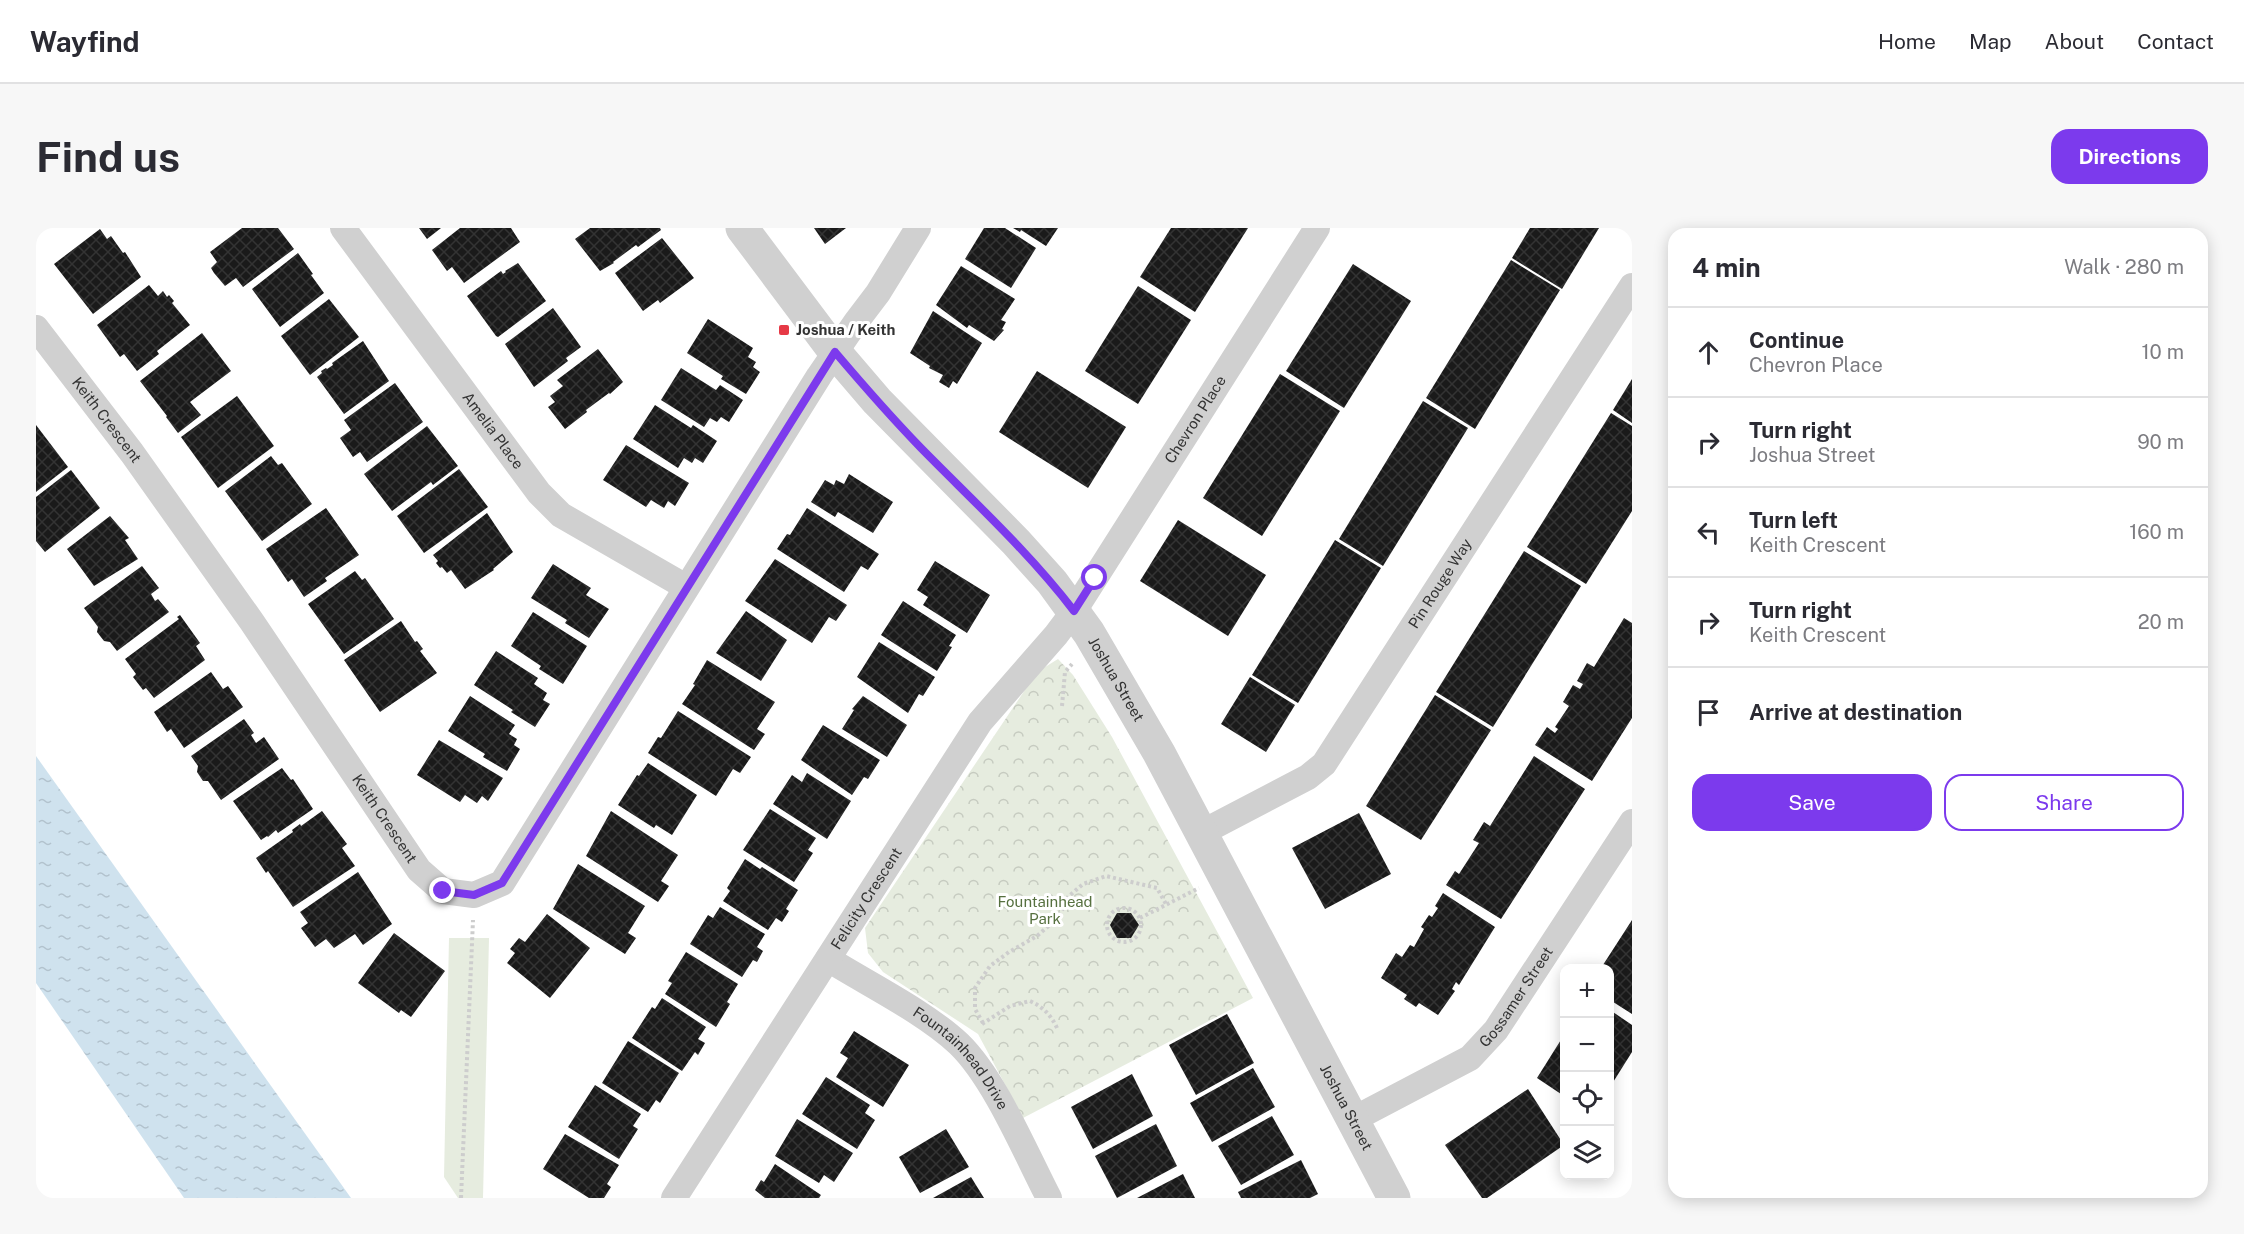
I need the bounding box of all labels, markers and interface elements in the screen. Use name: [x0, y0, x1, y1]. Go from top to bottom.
text: Wayfind: [30, 25, 140, 58]
text: Home: [1878, 29, 1936, 54]
text: Map: [1969, 29, 2012, 54]
text: About: [2045, 29, 2104, 54]
text: Contact: [2137, 29, 2214, 54]
button: Directions: [2051, 129, 2208, 184]
text: Find us: [36, 132, 180, 181]
text: 4 min: [1692, 252, 1761, 283]
text: Walk · 280 m: [2064, 255, 2184, 279]
place label: Joshua / Keith: [796, 321, 896, 338]
marker: Joshua / Keith: [777, 323, 791, 337]
text: Continue: [1749, 327, 1844, 353]
icon: ahead: [1692, 336, 1725, 369]
text: 10 m: [2141, 340, 2184, 364]
text: Chevron Place: [1749, 353, 1883, 377]
street label: Chevron Place: [1161, 372, 1229, 466]
street label: Keith Crescent: [69, 374, 145, 466]
street label: Amelia Place: [459, 389, 527, 472]
text: Turn right: [1749, 417, 1852, 443]
icon: right: [1692, 426, 1725, 459]
text: 90 m: [2137, 430, 2184, 454]
text: Joshua Street: [1749, 443, 1876, 467]
text: Turn left: [1749, 507, 1838, 533]
icon: left: [1692, 516, 1725, 549]
text: 160 m: [2129, 520, 2184, 544]
text: Keith Crescent: [1749, 533, 1886, 557]
street label: Pin Rouge Way: [1405, 535, 1475, 631]
route start: [1081, 564, 1107, 590]
text: Turn right: [1749, 597, 1852, 623]
icon: right: [1692, 606, 1725, 639]
text: 20 m: [2138, 610, 2184, 634]
text: Keith Crescent: [1749, 623, 1886, 647]
street label: Joshua Street: [1085, 634, 1148, 725]
icon: arrive: [1692, 696, 1725, 729]
text: Arrive at destination: [1749, 699, 1962, 725]
street label: Keith Crescent: [349, 771, 421, 866]
button: Save: [1692, 774, 1932, 831]
button: Share: [1944, 774, 2184, 831]
street label: Felicity Crescent: [827, 844, 905, 952]
route end: [429, 877, 455, 903]
park label: Fountainhead Park: [997, 893, 1093, 927]
street label: Gossamer Street: [1476, 943, 1556, 1050]
map controls: [1560, 964, 1614, 1180]
button: +: [1560, 964, 1614, 1018]
street label: Fountainhead Drive: [910, 1003, 1012, 1112]
button: −: [1560, 1018, 1614, 1072]
street label: Joshua Street: [1317, 1061, 1376, 1153]
button: locate: [1560, 1072, 1614, 1126]
button: layers: [1560, 1126, 1614, 1180]

